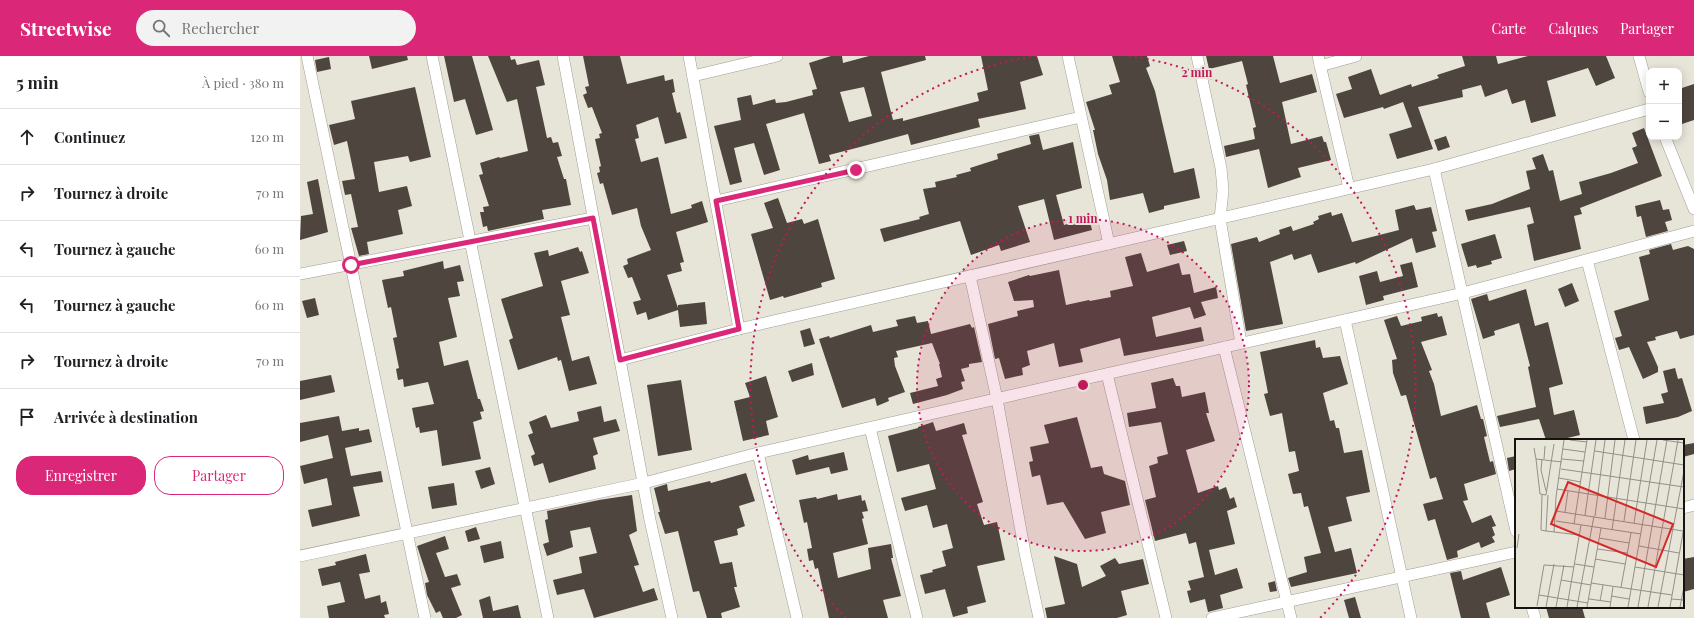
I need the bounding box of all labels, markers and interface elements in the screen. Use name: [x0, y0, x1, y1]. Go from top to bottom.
search box: [136, 10, 416, 46]
text: Streetwise: [20, 15, 112, 41]
icon: search: [150, 17, 172, 39]
text: Rechercher: [182, 18, 259, 38]
text: Carte: [1492, 19, 1526, 38]
text: Calques: [1548, 19, 1598, 38]
text: Partager: [1620, 19, 1674, 38]
text: 2 min: [1182, 64, 1213, 80]
map controls: [1646, 68, 1682, 140]
button: +: [1646, 68, 1682, 104]
text: 5 min: [16, 71, 59, 93]
text: À pied · 380 m: [202, 74, 284, 91]
button: −: [1646, 104, 1682, 140]
icon: ahead: [16, 126, 38, 148]
text: Continuez: [54, 127, 125, 147]
text: 120 m: [250, 128, 284, 145]
route end: [847, 161, 865, 179]
icon: right: [16, 182, 38, 204]
text: Tournez à droite: [54, 183, 168, 203]
text: 70 m: [256, 184, 284, 201]
text: 1 min: [1068, 210, 1098, 226]
icon: left: [16, 238, 38, 260]
text: Tournez à gauche: [54, 239, 176, 259]
text: 60 m: [255, 240, 284, 257]
route start: [342, 256, 360, 274]
icon: left: [16, 294, 38, 316]
text: Tournez à gauche: [54, 295, 176, 315]
text: 60 m: [255, 296, 284, 313]
icon: right: [16, 350, 38, 372]
text: Tournez à droite: [54, 351, 168, 371]
text: 70 m: [256, 352, 284, 369]
centre of rings: [1076, 378, 1090, 392]
icon: arrive: [16, 406, 38, 428]
text: Arrivée à destination: [54, 407, 198, 427]
inset map: [1515, 439, 1684, 608]
button: Enregistrer: [16, 456, 146, 495]
button: Partager: [154, 456, 284, 495]

